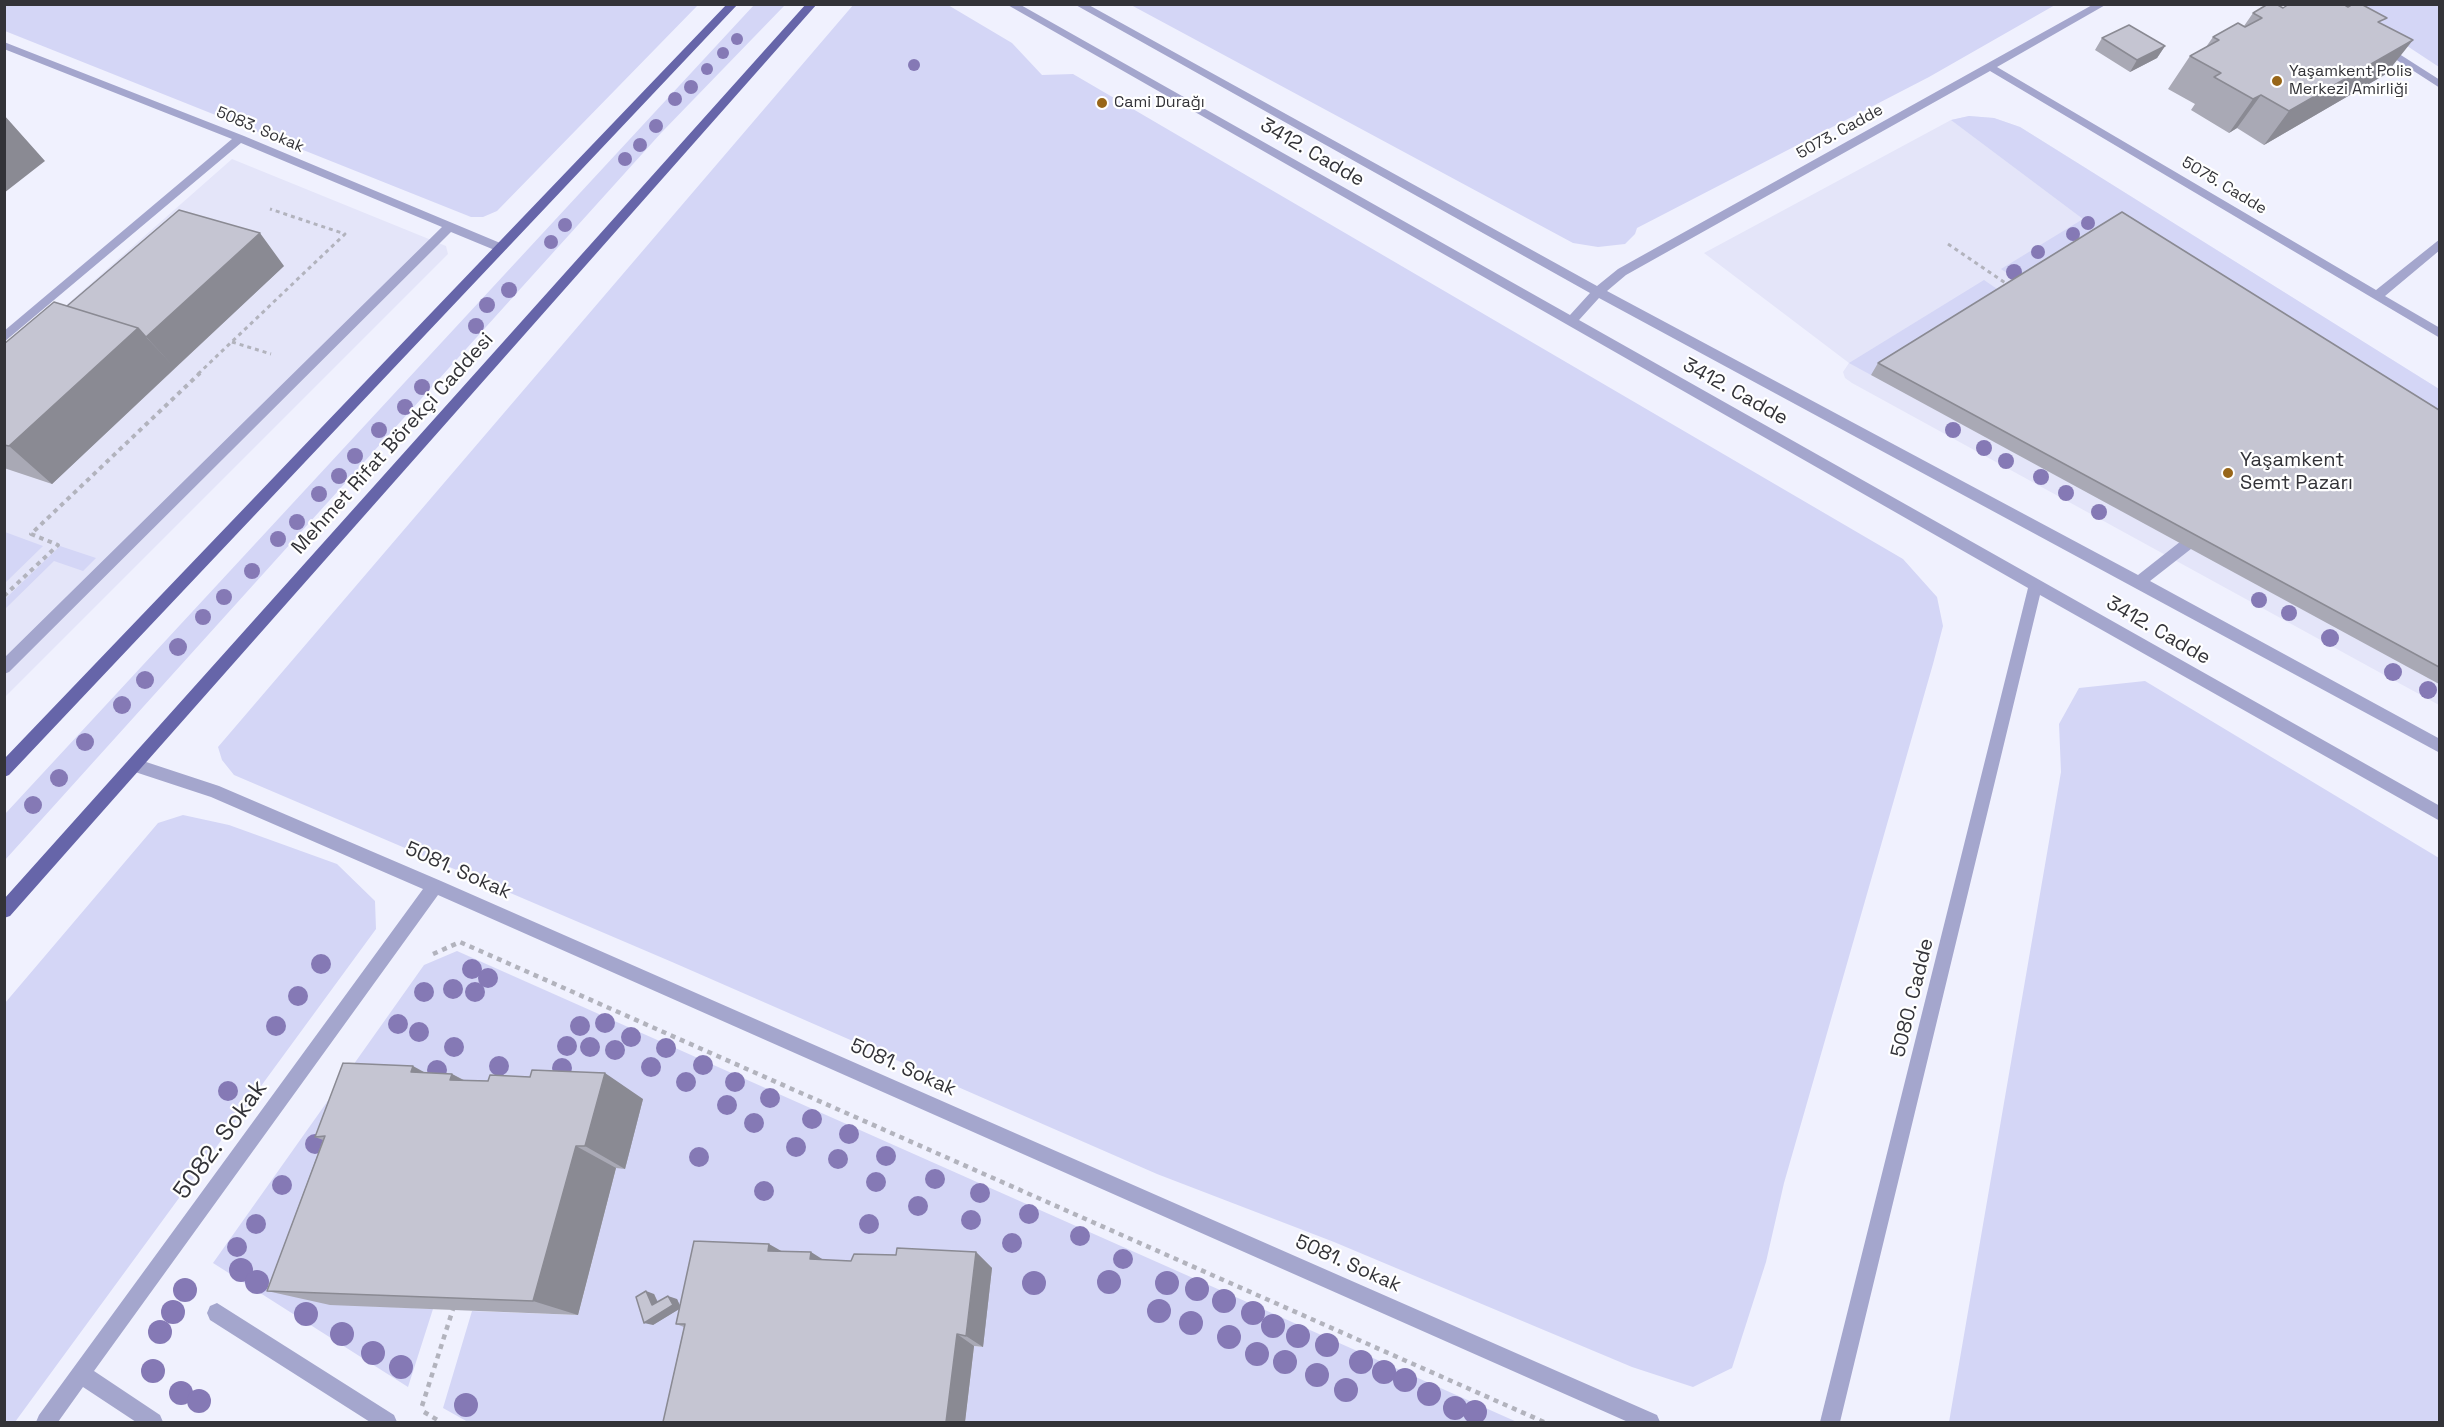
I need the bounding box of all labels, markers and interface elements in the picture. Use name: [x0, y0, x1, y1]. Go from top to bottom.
place label: Yaşamkent Polis Merkezi Amirliği: [2289, 62, 2412, 100]
marker: Yaşamkent Polis Merkezi Amirliği: [2270, 74, 2284, 88]
place label: Cami Durağı: [1114, 93, 1205, 113]
marker: Cami Durağı: [1095, 96, 1109, 110]
street label: 5073. Cadde: [1793, 100, 1887, 164]
street label: 5083. Sokak: [213, 103, 307, 157]
street label: 3412. Cadde: [1256, 114, 1368, 192]
street label: 5075. Cadde: [2178, 153, 2270, 219]
street label: Mehmet Rifat Börekçi Caddesi: [287, 328, 499, 560]
street label: 3412. Cadde: [1678, 353, 1792, 431]
place label: Yaşamkent Semt Pazarı: [2240, 449, 2353, 496]
marker: Yaşamkent Semt Pazarı: [2221, 466, 2235, 480]
street label: 3412. Cadde: [2102, 592, 2214, 670]
street label: 5081. Sokak: [401, 837, 515, 905]
street label: 5080. Cadde: [1887, 936, 1939, 1060]
street label: 5081. Sokak: [846, 1034, 960, 1102]
street label: 5082. Sokak: [168, 1075, 274, 1205]
street label: 5081. Sokak: [1291, 1230, 1405, 1298]

